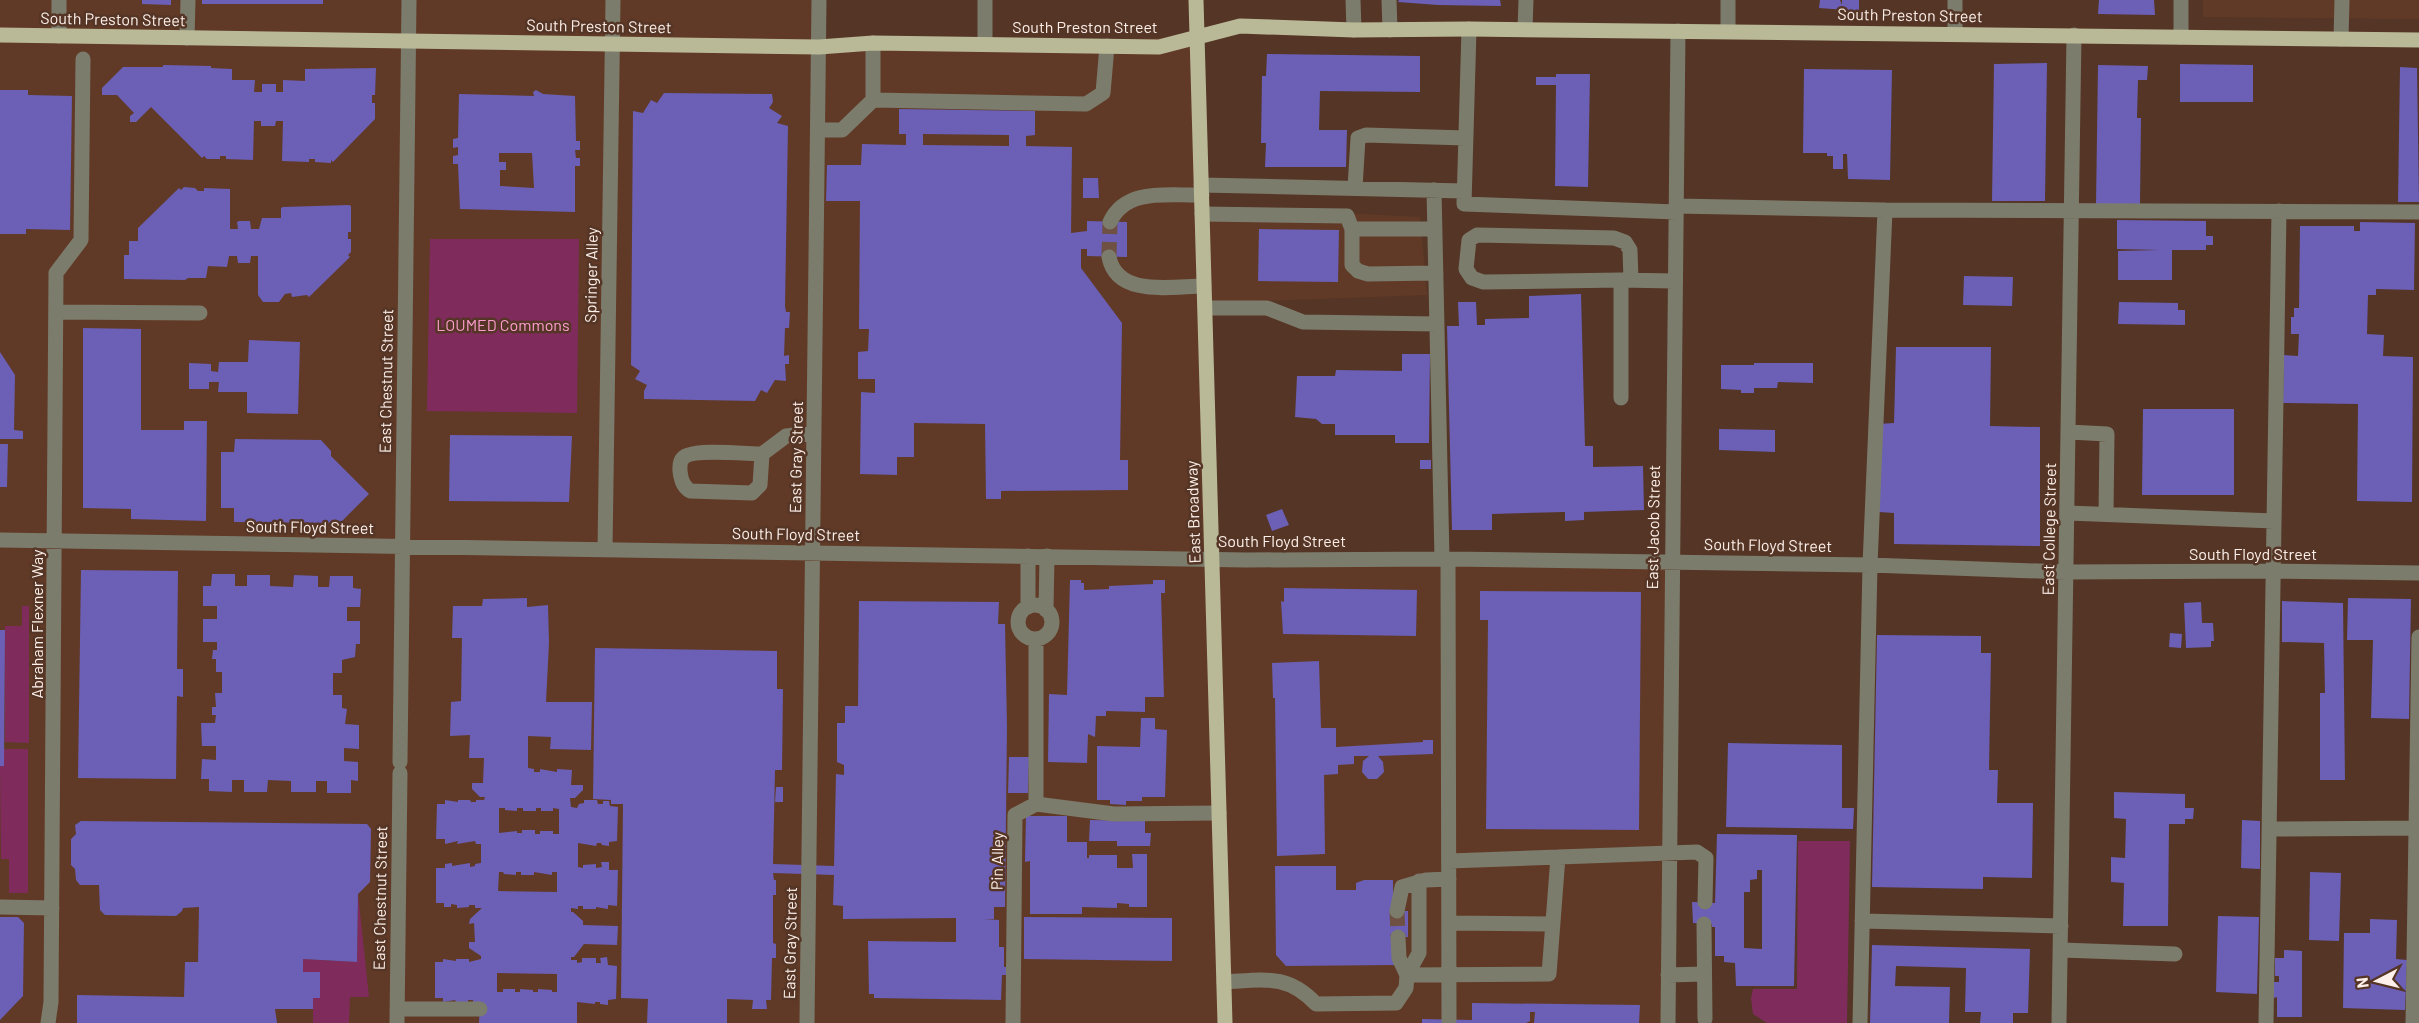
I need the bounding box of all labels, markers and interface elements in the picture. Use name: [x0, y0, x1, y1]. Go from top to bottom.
street label: South Preston Street: [1837, 4, 1983, 25]
street label: South Preston Street: [40, 8, 186, 29]
street label: South Preston Street: [526, 15, 672, 36]
street label: South Preston Street: [1012, 17, 1158, 36]
street label: Springer Alley: [580, 226, 601, 323]
street label: East Chestnut Street: [375, 309, 396, 453]
park label: LOUMED Commons: [436, 315, 570, 334]
street label: East Gray Street: [785, 401, 806, 513]
street label: East Broadway: [1181, 460, 1204, 564]
street label: East College Street: [2038, 462, 2059, 596]
street label: East Jacob Street: [1642, 465, 1663, 589]
street label: South Floyd Street: [246, 516, 374, 537]
street label: South Floyd Street: [732, 523, 860, 544]
street label: South Floyd Street: [1218, 531, 1346, 550]
street label: South Floyd Street: [1704, 534, 1832, 555]
street label: South Floyd Street: [2189, 544, 2317, 563]
street label: Abraham Flexner Way: [27, 549, 46, 699]
street label: East Chestnut Street: [369, 826, 390, 970]
street label: Pin Alley: [986, 831, 1007, 890]
street label: East Gray Street: [779, 887, 800, 999]
north arrow: [2347, 951, 2407, 1011]
text: N: [2352, 976, 2372, 989]

